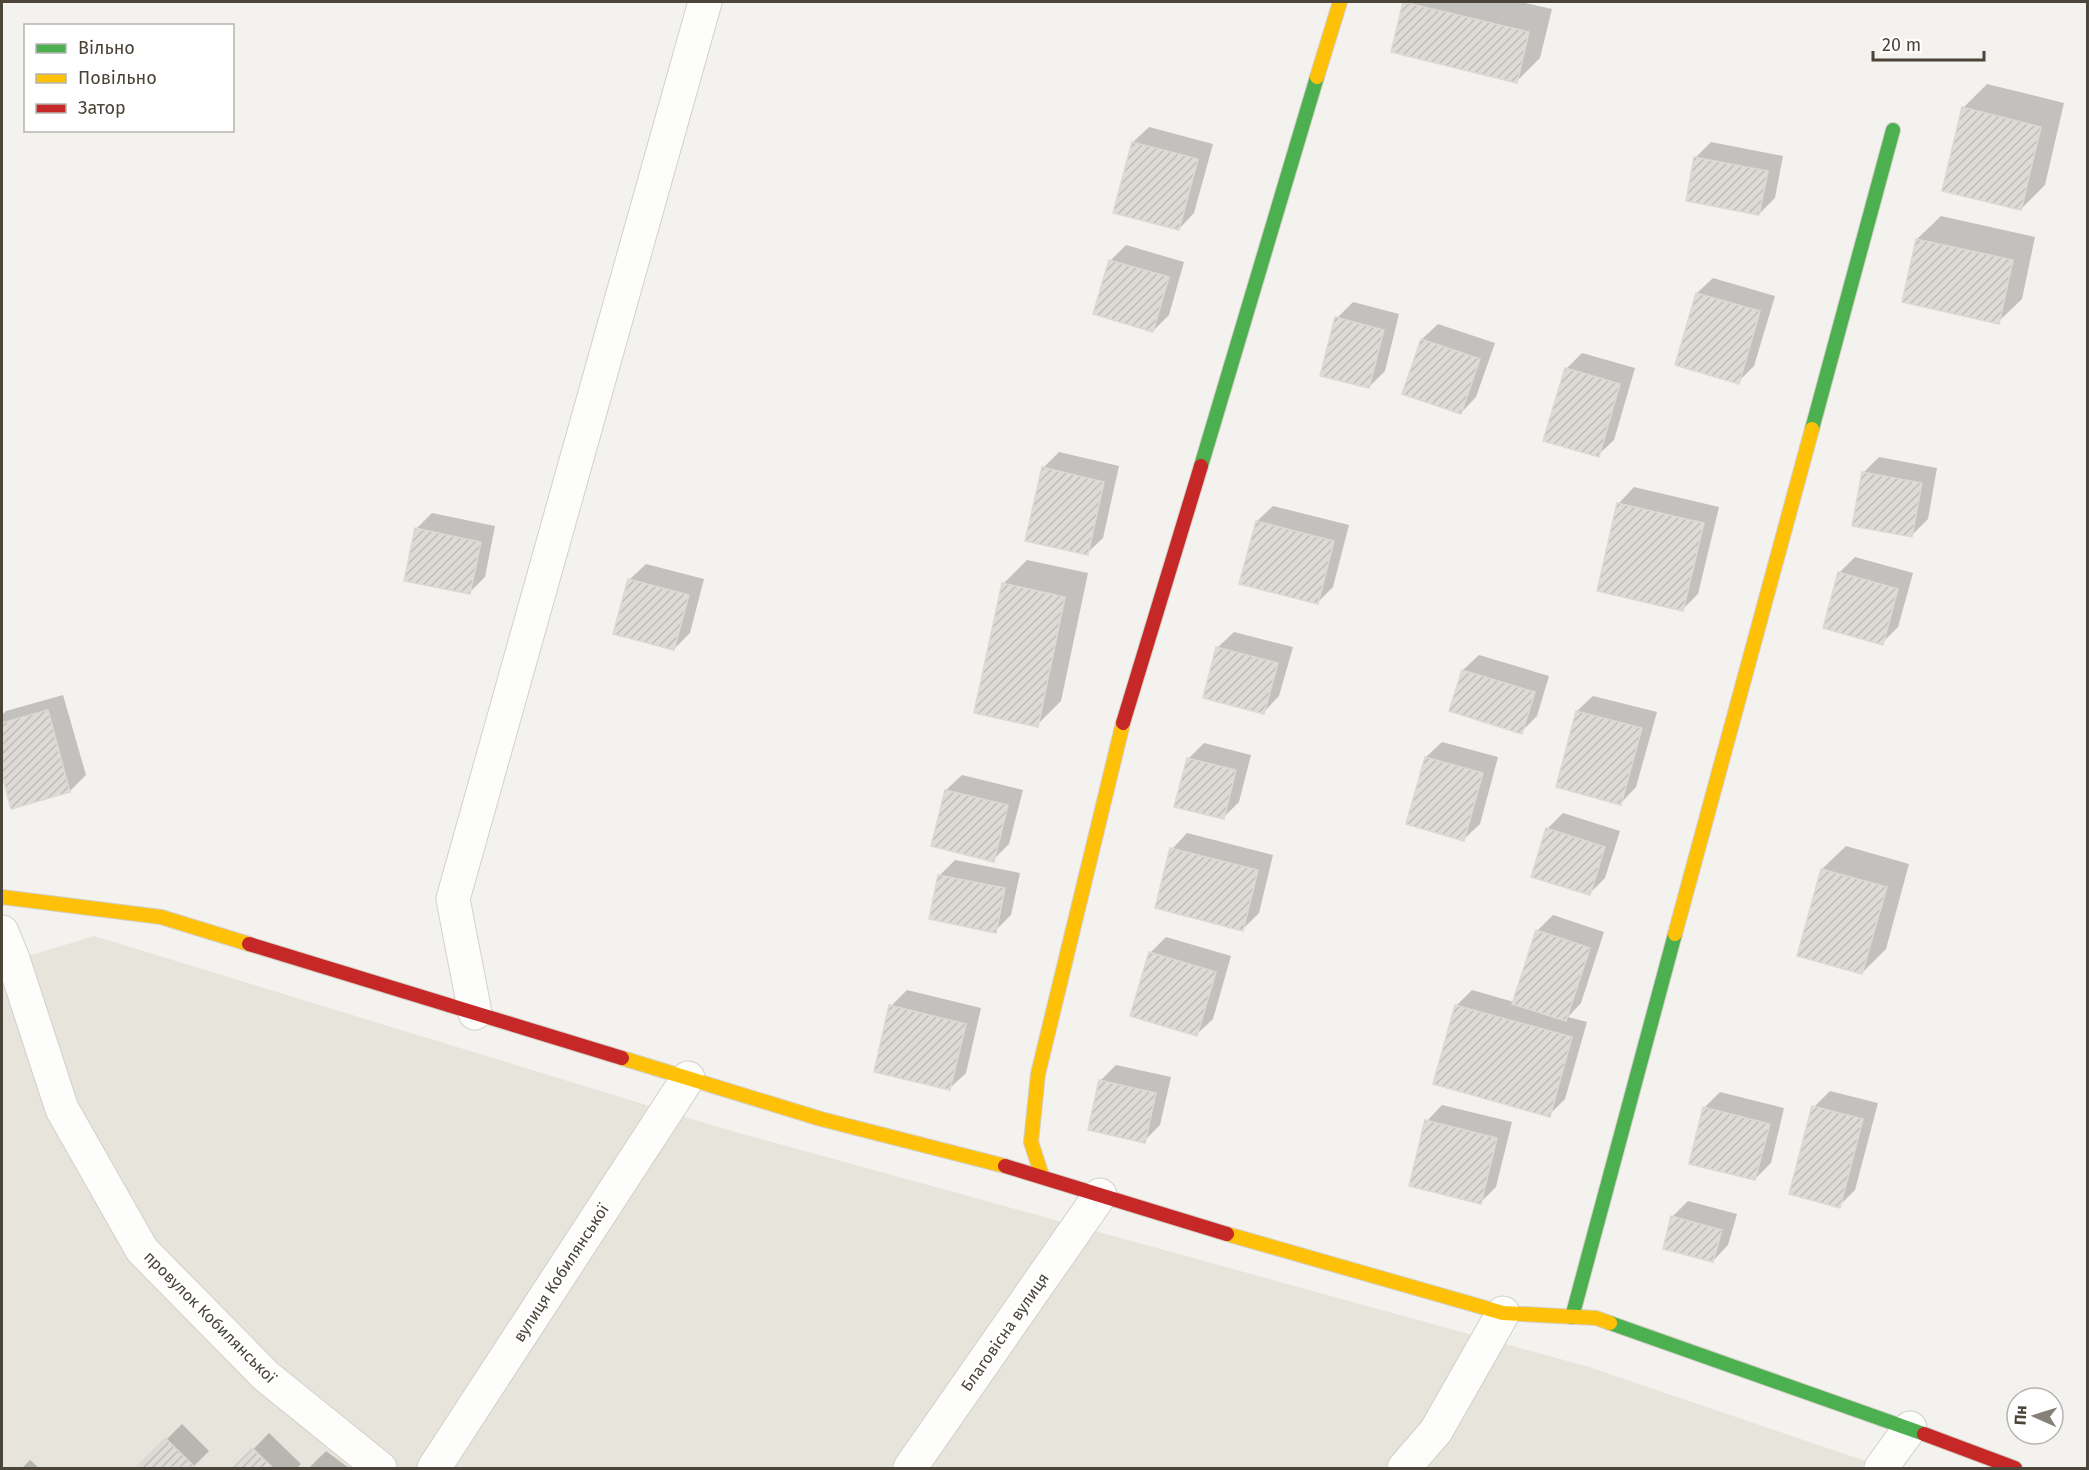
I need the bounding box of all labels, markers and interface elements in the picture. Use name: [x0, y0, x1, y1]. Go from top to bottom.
legend: [24, 24, 234, 132]
scale bar: [1873, 24, 1984, 62]
text: 20 m: [1882, 34, 1921, 56]
text: Вільно: [78, 37, 135, 59]
text: Повільно: [78, 67, 157, 89]
text: Затор: [78, 97, 126, 119]
street label: вулиця Кобилянської: [509, 1200, 613, 1346]
street label: провулок Кобилянської: [140, 1247, 280, 1387]
street label: Благовісна вулиця: [957, 1269, 1053, 1395]
north arrow: [2005, 1386, 2065, 1446]
text: Пн: [2011, 1405, 2031, 1426]

